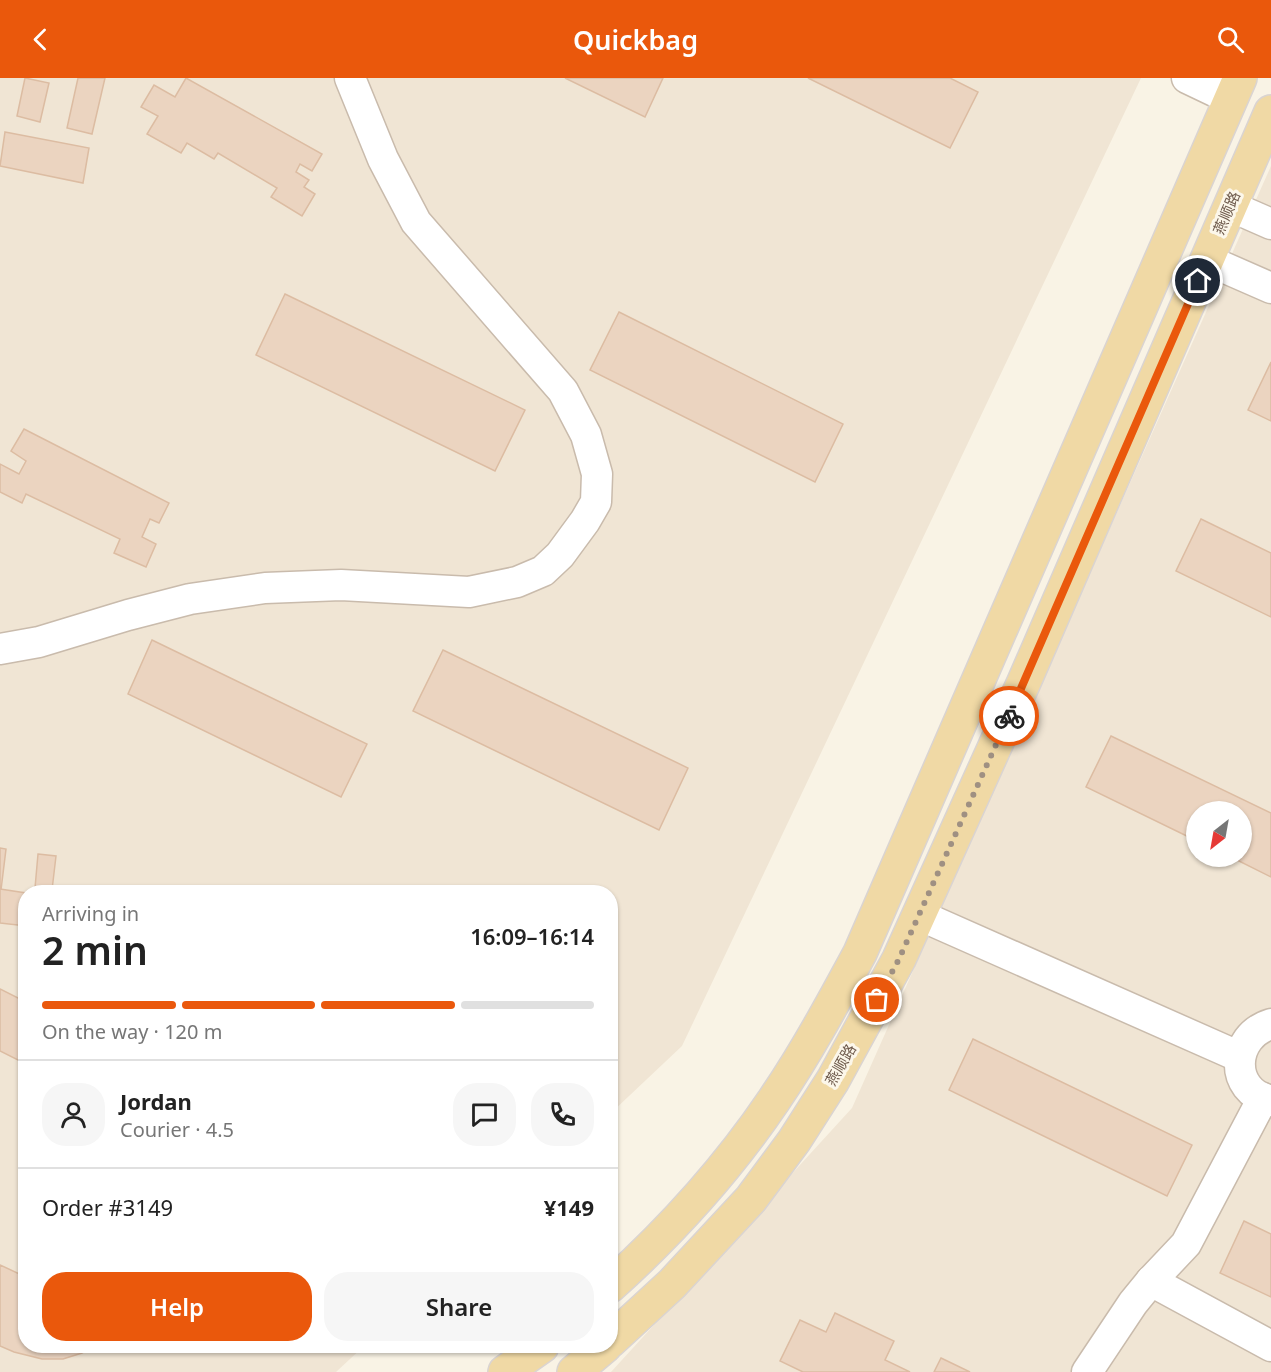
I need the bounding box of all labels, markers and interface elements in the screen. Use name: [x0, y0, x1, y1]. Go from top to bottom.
text: Quickbag: [573, 21, 698, 58]
icon: back: [24, 23, 57, 56]
icon: search: [1214, 23, 1247, 56]
street label: 燕顺路: [1208, 188, 1244, 237]
pin: [1172, 255, 1223, 306]
icon: home: [1181, 264, 1214, 297]
courier: [979, 686, 1039, 746]
icon: bike: [993, 700, 1026, 733]
north arrow: [1186, 801, 1252, 867]
map controls: [1186, 801, 1252, 867]
text: Arriving in: [42, 900, 139, 927]
text: 16:09–16:14: [470, 921, 594, 951]
text: 2 min: [42, 923, 148, 976]
pin: [851, 974, 902, 1025]
icon: bag: [860, 983, 893, 1016]
text: On the way · 120 m: [42, 1018, 222, 1045]
street label: 燕顺路: [820, 1040, 860, 1089]
button: person: [42, 1083, 105, 1146]
button: chat: [453, 1083, 516, 1146]
button: phone: [531, 1083, 594, 1146]
text: Jordan: [120, 1086, 192, 1116]
text: Courier · 4.5: [120, 1116, 234, 1143]
text: Order #3149: [42, 1192, 173, 1222]
text: ¥149: [544, 1192, 594, 1222]
button: Help: [42, 1272, 312, 1341]
button: Share: [324, 1272, 594, 1341]

